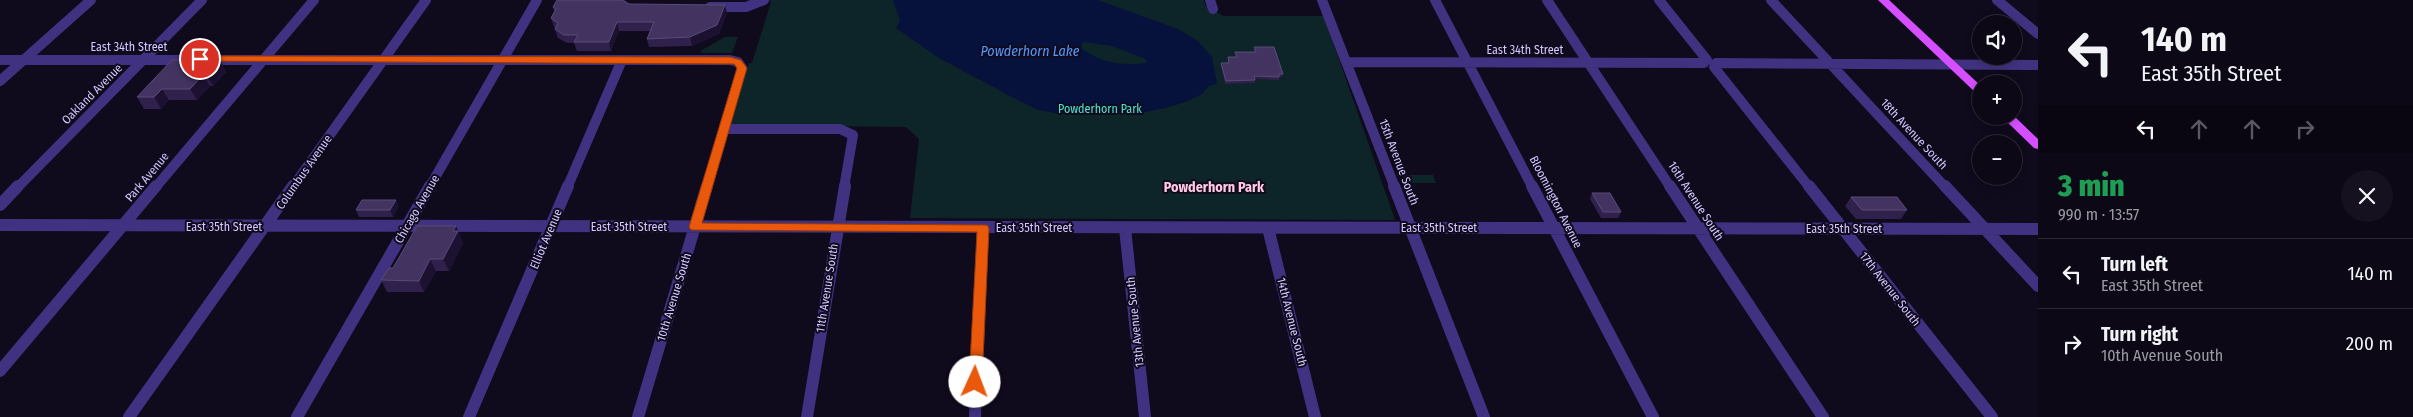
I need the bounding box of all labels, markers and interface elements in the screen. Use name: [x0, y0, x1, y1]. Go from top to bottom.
map controls: [1972, 15, 2022, 185]
button: sound: [1972, 15, 2022, 65]
text: 140 m: [2141, 18, 2227, 60]
icon: left: [2058, 20, 2123, 85]
pin: [179, 38, 221, 80]
street label: East 34th Street: [91, 40, 168, 54]
water label: Powderhorn Lake: [981, 43, 1080, 60]
street label: East 34th Street: [1487, 43, 1564, 57]
icon: arrive: [186, 45, 214, 73]
text: East 35th Street: [2141, 60, 2281, 87]
street label: Oakland Avenue: [59, 61, 125, 127]
button: +: [1972, 75, 2022, 125]
street label: 18th Avenue South: [1878, 96, 1950, 172]
park label: Powderhorn Park: [1058, 102, 1142, 116]
icon: left: [2132, 115, 2160, 143]
icon: ahead: [2185, 115, 2213, 143]
icon: ahead: [2238, 115, 2266, 143]
icon: right: [2291, 115, 2319, 143]
street label: 15th Avenue South: [1376, 117, 1422, 207]
street label: Columbus Avenue: [273, 132, 335, 212]
button: −: [1972, 135, 2022, 185]
street label: Park Avenue: [122, 149, 172, 205]
street label: Bloomington Avenue: [1527, 153, 1585, 251]
street label: 16th Avenue South: [1665, 159, 1727, 243]
text: 3 min: [2058, 168, 2125, 204]
button: close: [2341, 170, 2393, 222]
street label: Chicago Avenue: [392, 172, 442, 246]
district label: Powderhorn Park: [1164, 179, 1265, 196]
text: 990 m · 13:57: [2058, 205, 2139, 224]
street label: Elliot Avenue: [527, 207, 565, 271]
street label: East 35th Street: [186, 220, 262, 234]
street label: East 35th Street: [591, 220, 667, 234]
street label: East 35th Street: [996, 221, 1072, 235]
street label: East 35th Street: [1401, 221, 1477, 235]
street label: East 35th Street: [1806, 222, 1882, 236]
street label: 11th Avenue South: [813, 242, 841, 334]
street label: 17th Avenue South: [1857, 249, 1923, 329]
street label: 10th Avenue South: [654, 251, 694, 343]
text: Turn left: [2101, 253, 2168, 276]
icon: left: [2058, 260, 2086, 288]
text: 140 m: [2347, 262, 2393, 285]
street label: 13th Avenue South: [1123, 276, 1147, 368]
street label: 14th Avenue South: [1274, 276, 1310, 368]
text: East 35th Street: [2101, 276, 2203, 295]
text: Turn right: [2101, 323, 2178, 346]
icon: right: [2058, 330, 2086, 358]
text: 200 m: [2346, 332, 2393, 355]
text: 10th Avenue South: [2101, 346, 2223, 365]
position arrow: [948, 355, 1000, 407]

